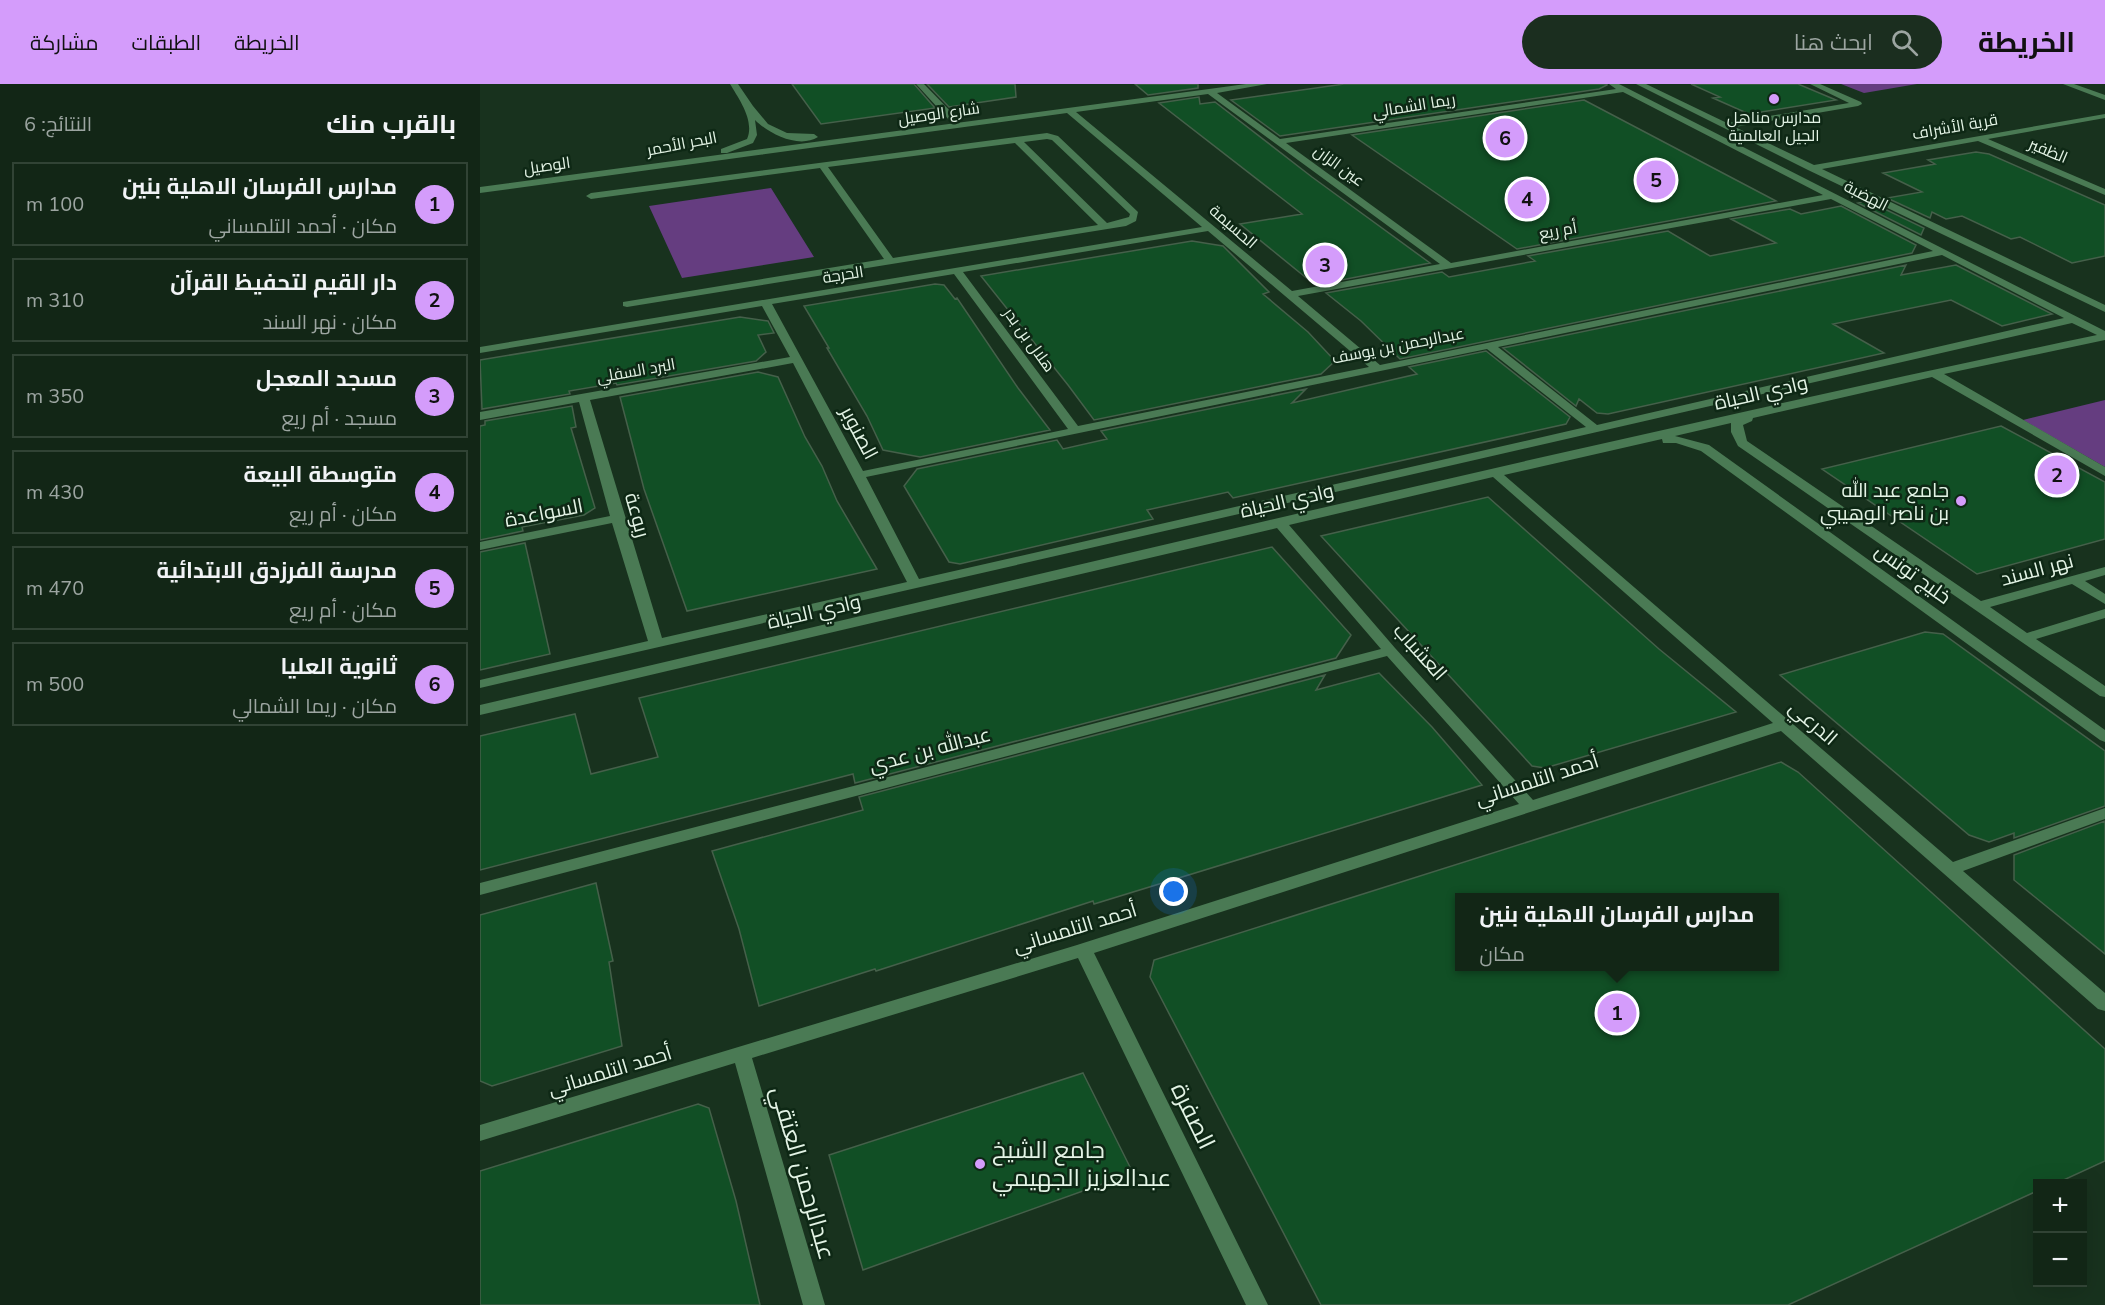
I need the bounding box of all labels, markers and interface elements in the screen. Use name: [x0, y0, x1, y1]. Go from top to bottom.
search box: [1522, 15, 1942, 69]
text: الخريطة: [1978, 24, 2075, 62]
icon: search: [1888, 26, 1921, 59]
text: ابحث هنا: [1794, 28, 1873, 58]
text: مشاركة: [30, 29, 99, 57]
text: الطبقات: [132, 29, 201, 57]
text: الخريطة: [234, 29, 300, 57]
street label: ريما الشمالي: [1371, 89, 1457, 125]
marker: مدارس مناهل الجيل العالمية: [1767, 92, 1781, 106]
street label: شارع الوصيل: [897, 97, 981, 131]
text: بالقرب منك: [326, 107, 456, 142]
place label: مدارس مناهل الجيل العالمية: [1727, 107, 1821, 147]
street label: قرية الأشراف: [1910, 109, 2000, 145]
text: النتائج: 6: [24, 111, 92, 138]
pin: 6: [1486, 116, 1524, 160]
street label: البحر الأحمر: [644, 126, 719, 162]
street label: الظفير: [2024, 133, 2071, 169]
street label: عين الزان: [1309, 140, 1369, 192]
street label: الوصيل: [522, 152, 572, 180]
pin: 5: [1636, 158, 1676, 202]
text: مدارس الفرسان الاهلية بنين: [122, 172, 397, 202]
pin: 4: [1508, 176, 1546, 222]
street label: الهضبة: [1840, 176, 1892, 216]
text: 100 m: [26, 191, 84, 218]
text: 1: [429, 191, 441, 218]
street label: الحسيمة: [1204, 200, 1262, 254]
text: مكان · أحمد التلمساني: [209, 213, 397, 240]
street label: أم ريع: [1537, 217, 1579, 245]
pin: 3: [1306, 242, 1344, 288]
street label: الحرجة: [821, 261, 865, 289]
text: دار القيم لتحفيظ القرآن: [170, 268, 397, 298]
text: 310 m: [26, 287, 84, 314]
text: 2: [429, 287, 441, 314]
street label: هلال بن بدر: [998, 302, 1060, 377]
text: مكان · نهر السند: [263, 309, 397, 336]
street label: عبدالرحمن بن يوسف: [1330, 322, 1466, 370]
street label: البرد السفلي: [595, 353, 677, 391]
text: مسجد المعجل: [256, 364, 397, 394]
street label: وادي الحياة: [1711, 369, 1811, 419]
text: 350 m: [26, 383, 84, 410]
text: 3: [429, 383, 441, 410]
street label: الصنوبر: [833, 401, 884, 464]
text: مسجد · أم ريع: [282, 405, 397, 432]
pin: 2: [2038, 452, 2076, 498]
text: متوسطة البيعة: [244, 460, 397, 490]
street label: وادي الحياة: [1237, 477, 1337, 527]
place label: جامع عبد الله بن ناصر الوهيبي: [1820, 477, 1949, 529]
text: 430 m: [26, 479, 84, 506]
text: 4: [429, 479, 441, 506]
street label: ربوعة: [618, 489, 656, 541]
street label: السواعدة: [503, 492, 585, 534]
marker: جامع عبد الله بن ناصر الوهيبي: [1954, 494, 1968, 508]
text: مكان · أم ريع: [289, 501, 397, 528]
street label: خليج تونس: [1869, 537, 1957, 611]
street label: نهر السند: [1998, 547, 2076, 593]
text: مدرسة الفرزدق الابتدائية: [156, 556, 397, 586]
text: 470 m: [26, 575, 84, 602]
text: 5: [429, 575, 441, 602]
street label: وادي الحياة: [764, 588, 864, 638]
text: مكان · أم ريع: [289, 597, 397, 624]
street label: العشباب: [1387, 618, 1453, 686]
text: ثانوية العليا: [281, 652, 397, 682]
text: 500 m: [26, 671, 84, 698]
text: 6: [429, 671, 441, 698]
text: مكان · ريما الشمالي: [232, 693, 397, 720]
street label: الدرعي: [1782, 694, 1843, 753]
street label: عبدالله بن عدي: [866, 721, 994, 781]
street label: أحمد التلمساني: [1472, 747, 1603, 815]
your location: [1159, 877, 1188, 906]
popup: [1455, 893, 1779, 971]
street label: أحمد التلمساني: [1010, 896, 1141, 962]
text: مدارس الفرسان الاهلية بنين: [1480, 900, 1754, 930]
text: مكان: [1480, 941, 1525, 968]
pin: 1: [1598, 990, 1636, 1036]
street label: أحمد التلمساني: [545, 1039, 676, 1105]
street label: الصفرة: [1163, 1077, 1223, 1155]
street label: عبدالرحمن العتقي: [760, 1083, 843, 1264]
place label: جامع الشيخ عبدالعزيز الجهيمي: [992, 1134, 1171, 1197]
marker: جامع الشيخ عبدالعزيز الجهيمي: [973, 1157, 987, 1171]
map controls: [2033, 1179, 2087, 1287]
button: +: [2033, 1179, 2087, 1233]
button: −: [2033, 1233, 2087, 1287]

